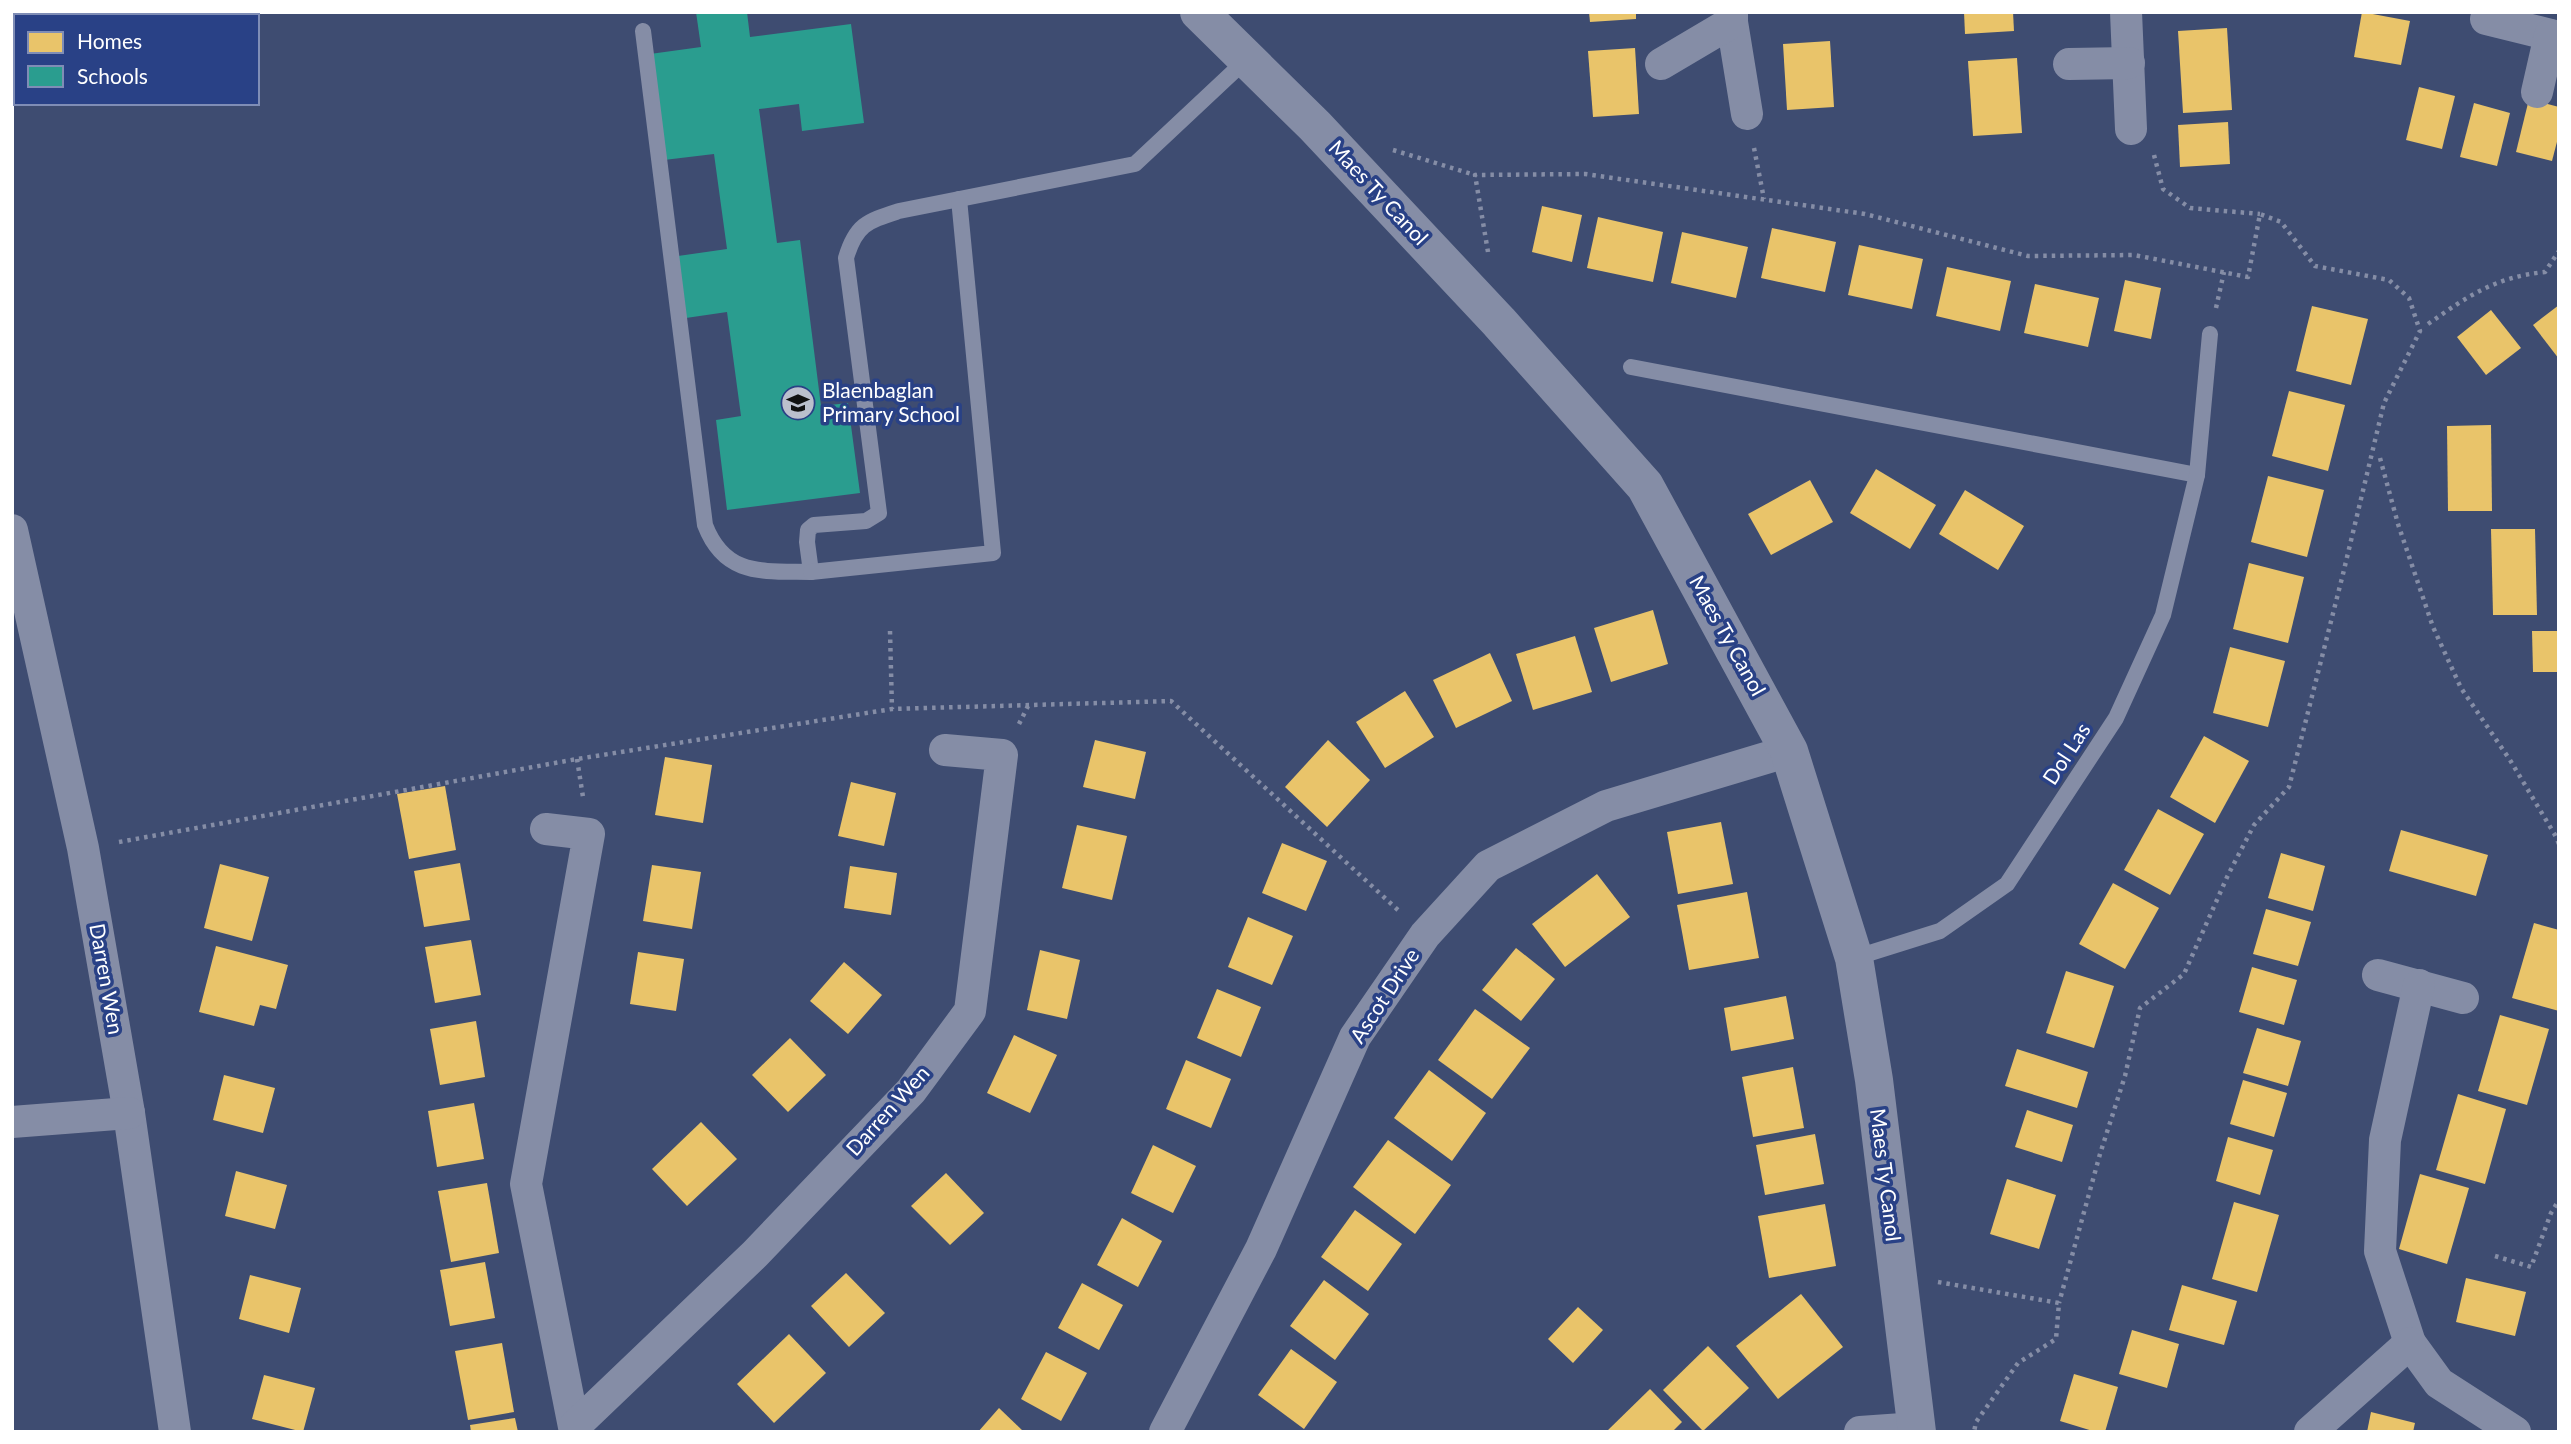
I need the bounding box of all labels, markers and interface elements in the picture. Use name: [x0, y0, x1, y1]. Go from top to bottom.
legend: [14, 14, 259, 105]
text: Homes: [77, 28, 142, 53]
text: Schools: [77, 63, 148, 88]
street label: Maes Ty Canol: [1324, 134, 1434, 249]
place label: Blaenbaglan Primary School: [822, 377, 960, 426]
school or university icon: Blaenbaglan Primary School: [779, 384, 817, 422]
street label: Maes Ty Canol: [1685, 571, 1772, 700]
street label: Dol Las: [2037, 718, 2095, 789]
street label: Darren Wen: [85, 921, 130, 1036]
street label: Ascot Drive: [1344, 943, 1424, 1047]
street label: Darren Wen: [840, 1060, 934, 1160]
street label: Maes Ty Canol: [1866, 1107, 1907, 1243]

